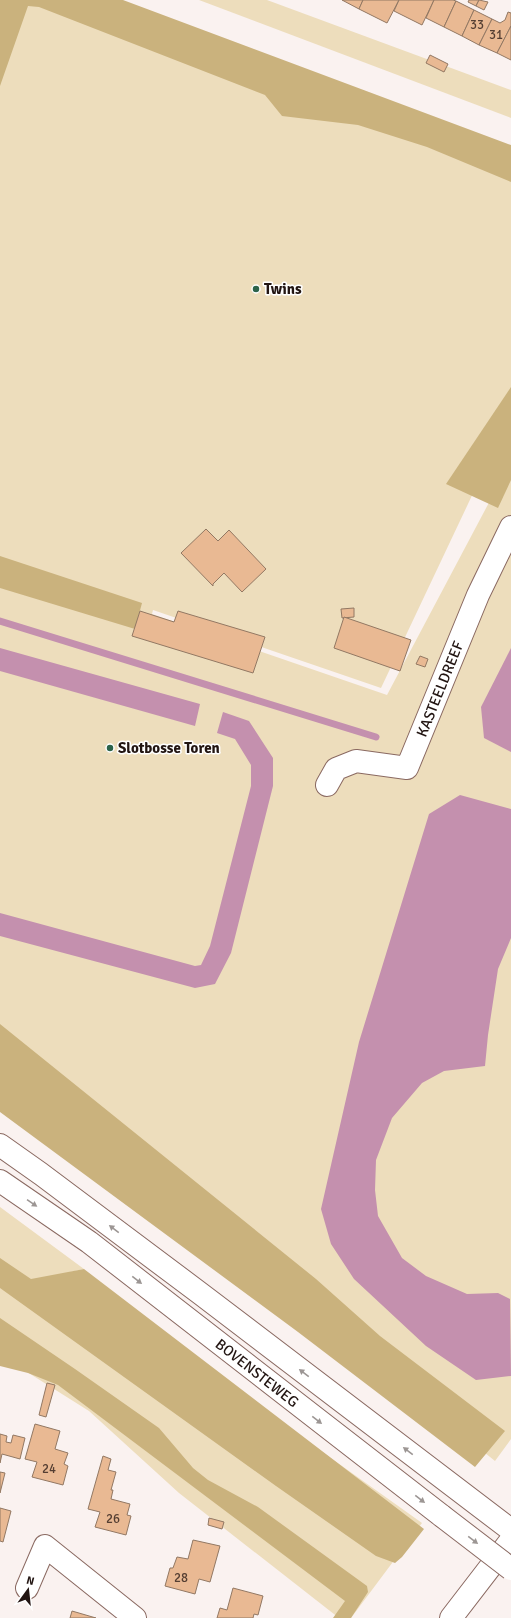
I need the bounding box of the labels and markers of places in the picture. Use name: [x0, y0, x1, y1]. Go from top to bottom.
place label: Twins: [264, 280, 302, 298]
marker: Twins: [251, 284, 261, 294]
place label: Slotbosse Toren: [118, 739, 220, 757]
marker: Slotbosse Toren: [105, 743, 115, 753]

